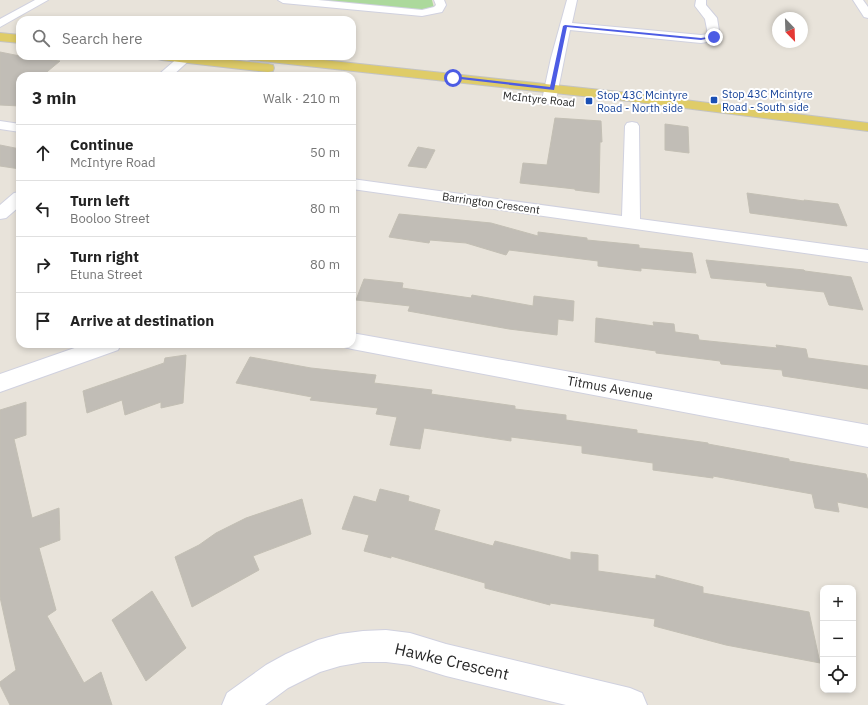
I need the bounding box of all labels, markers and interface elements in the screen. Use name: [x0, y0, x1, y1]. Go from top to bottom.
north arrow: [772, 12, 808, 48]
search box: [16, 16, 356, 60]
icon: search: [30, 27, 52, 49]
route end: [705, 28, 723, 46]
text: Search here: [62, 29, 142, 48]
route start: [444, 69, 462, 87]
text: 3 min: [32, 87, 76, 109]
place label: Stop 43C Mcintyre Road - South side: [722, 87, 813, 114]
street label: McIntyre Road: [502, 88, 576, 110]
place label: Stop 43C Mcintyre Road - North side: [597, 88, 688, 115]
text: Walk · 210 m: [263, 90, 340, 107]
marker: Stop 43C Mcintyre Road - South side: [709, 95, 719, 105]
marker: Stop 43C Mcintyre Road - North side: [584, 96, 594, 106]
text: Continue: [70, 135, 134, 154]
icon: ahead: [32, 142, 54, 164]
text: 50 m: [310, 144, 340, 161]
text: McIntyre Road: [70, 154, 156, 171]
street label: Barrington Crescent: [441, 189, 541, 217]
text: Turn left: [70, 191, 130, 210]
icon: left: [32, 198, 54, 220]
text: 80 m: [310, 200, 340, 217]
text: Booloo Street: [70, 210, 150, 227]
text: Turn right: [70, 247, 139, 266]
icon: right: [32, 254, 54, 276]
text: 80 m: [310, 256, 340, 273]
text: Etuna Street: [70, 266, 143, 283]
icon: arrive: [32, 310, 54, 332]
text: Arrive at destination: [70, 311, 214, 330]
street label: Titmus Avenue: [566, 372, 654, 404]
map controls: [820, 585, 856, 693]
button: +: [820, 585, 856, 621]
button: −: [820, 621, 856, 657]
street label: Hawke Crescent: [393, 638, 511, 684]
button: locate: [820, 657, 856, 693]

